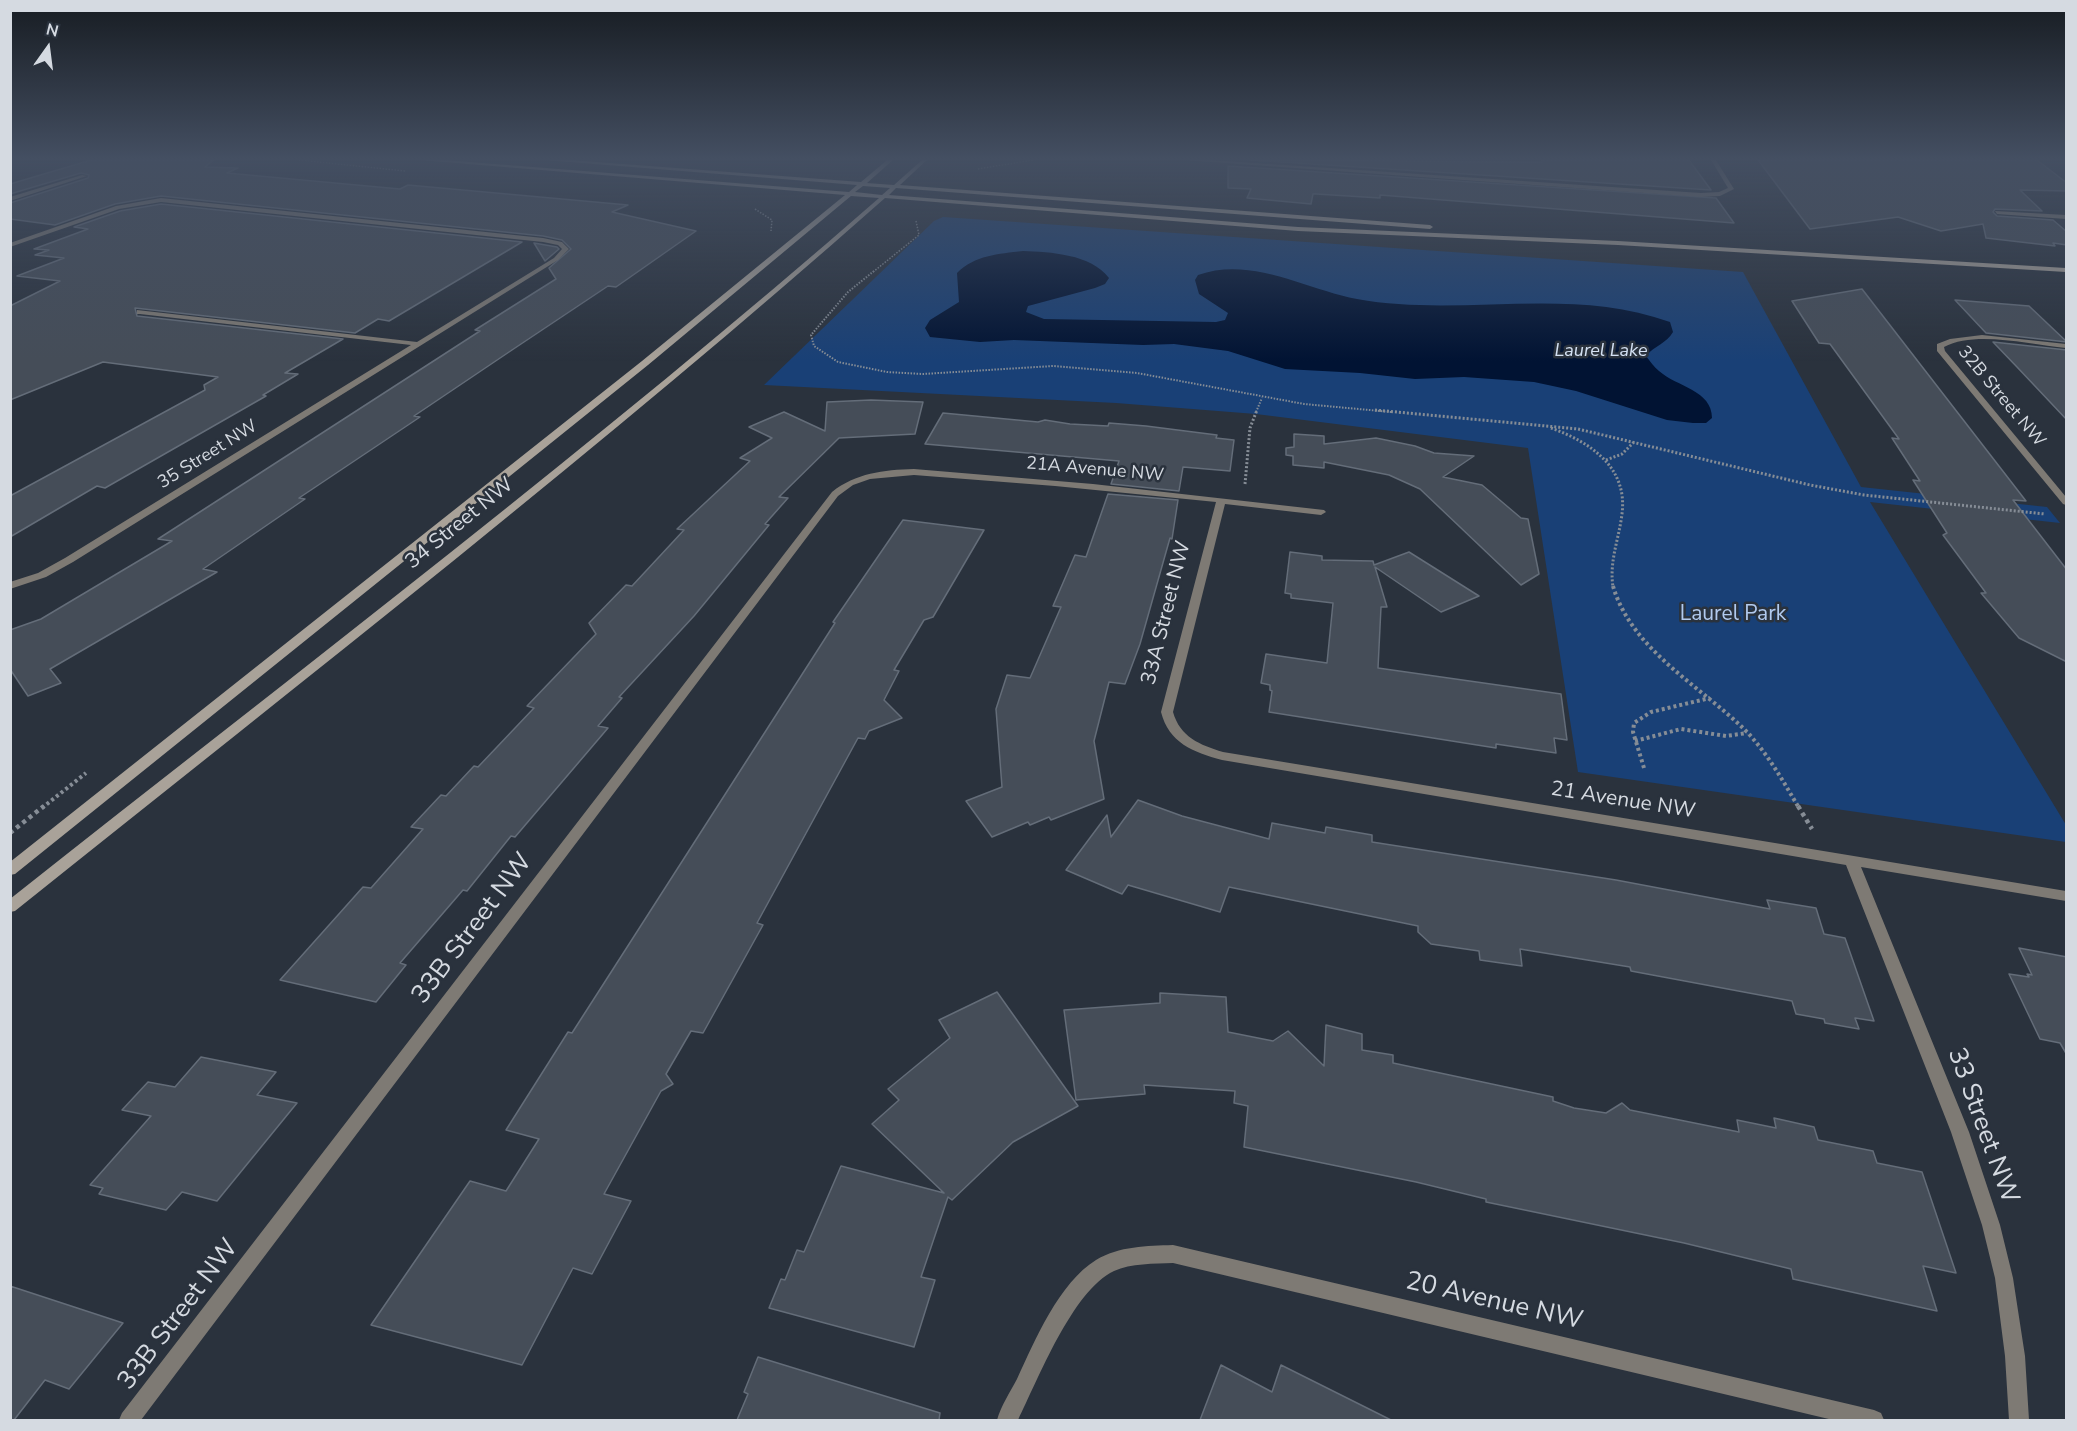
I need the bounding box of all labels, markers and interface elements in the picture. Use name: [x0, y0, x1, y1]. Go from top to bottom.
north arrow: [18, 18, 78, 78]
text: N: [44, 18, 61, 43]
water label: Laurel Lake: [1555, 341, 1647, 363]
street label: 32B Street NW: [1952, 342, 2050, 452]
street label: 35 Street NW: [154, 416, 262, 494]
street label: 21A Avenue NW: [1025, 453, 1165, 487]
street label: 34 Street NW: [401, 473, 519, 575]
street label: 33A Street NW: [1137, 539, 1197, 687]
park label: Laurel Park: [1680, 602, 1786, 628]
street label: 21 Avenue NW: [1549, 777, 1697, 825]
street label: 33B Street NW: [406, 847, 540, 1011]
street label: 33 Street NW: [1939, 1044, 2025, 1208]
street label: 33B Street NW: [112, 1233, 246, 1397]
street label: 20 Avenue NW: [1402, 1266, 1586, 1338]

